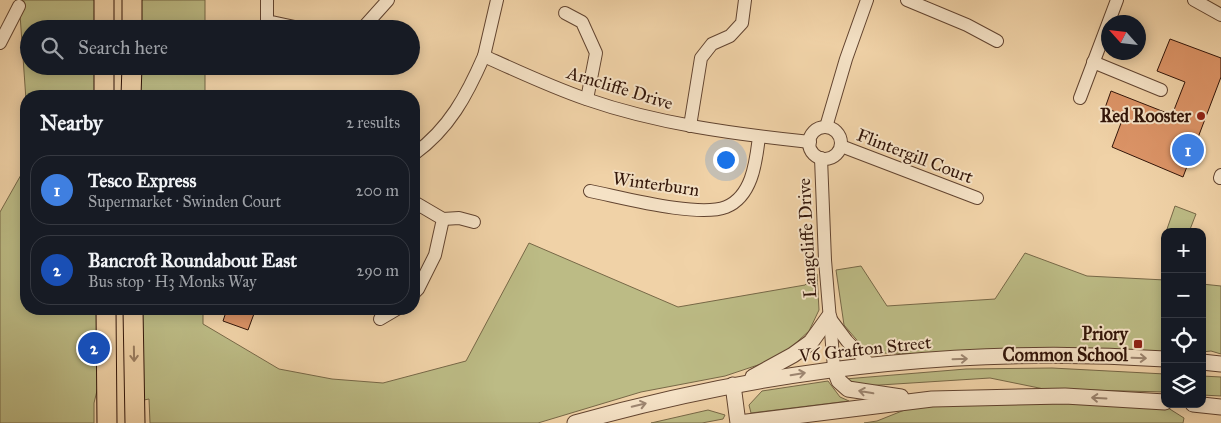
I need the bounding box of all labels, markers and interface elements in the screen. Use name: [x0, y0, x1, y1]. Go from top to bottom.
north arrow: [1101, 15, 1146, 60]
search box: [20, 20, 420, 75]
icon: search: [38, 34, 66, 62]
text: Search here: [78, 36, 168, 59]
street label: Arncliffe Drive: [563, 61, 676, 115]
place label: Red Rooster: [1100, 105, 1192, 127]
text: Nearby: [40, 110, 103, 136]
marker: Red Rooster: [1195, 110, 1207, 122]
text: 2 results: [346, 113, 400, 132]
street label: Flintergill Court: [853, 124, 977, 189]
pin: 1: [1172, 131, 1204, 169]
your location: [713, 147, 739, 173]
street label: Winterburn: [611, 167, 701, 201]
text: Tesco Express: [88, 169, 196, 192]
street label: Langcliffe Drive: [793, 177, 822, 299]
text: 1: [54, 181, 60, 200]
text: 200 m: [356, 181, 399, 200]
text: Supermarket · Swinden Court: [88, 192, 281, 211]
map controls: [1161, 228, 1206, 408]
button: +: [1161, 228, 1206, 273]
text: Bancroft Roundabout East: [88, 249, 297, 272]
text: 2: [53, 261, 61, 280]
text: 290 m: [356, 261, 399, 280]
text: Bus stop · H3 Monks Way: [88, 272, 256, 291]
button: −: [1161, 273, 1206, 318]
button: locate: [1161, 318, 1206, 363]
place label: Priory Common School: [1002, 323, 1130, 366]
pin: 2: [78, 329, 110, 367]
street label: V6 Grafton Street: [797, 331, 933, 367]
marker: Priory Common School: [1132, 338, 1144, 350]
one-way arrow: [129, 346, 138, 362]
one-way arrow: [1131, 353, 1147, 363]
one-way arrow: [951, 354, 967, 364]
button: layers: [1161, 363, 1206, 408]
one-way arrow: [790, 369, 806, 379]
one-way arrow: [859, 387, 875, 397]
one-way arrow: [1091, 393, 1107, 402]
one-way arrow: [630, 400, 646, 409]

